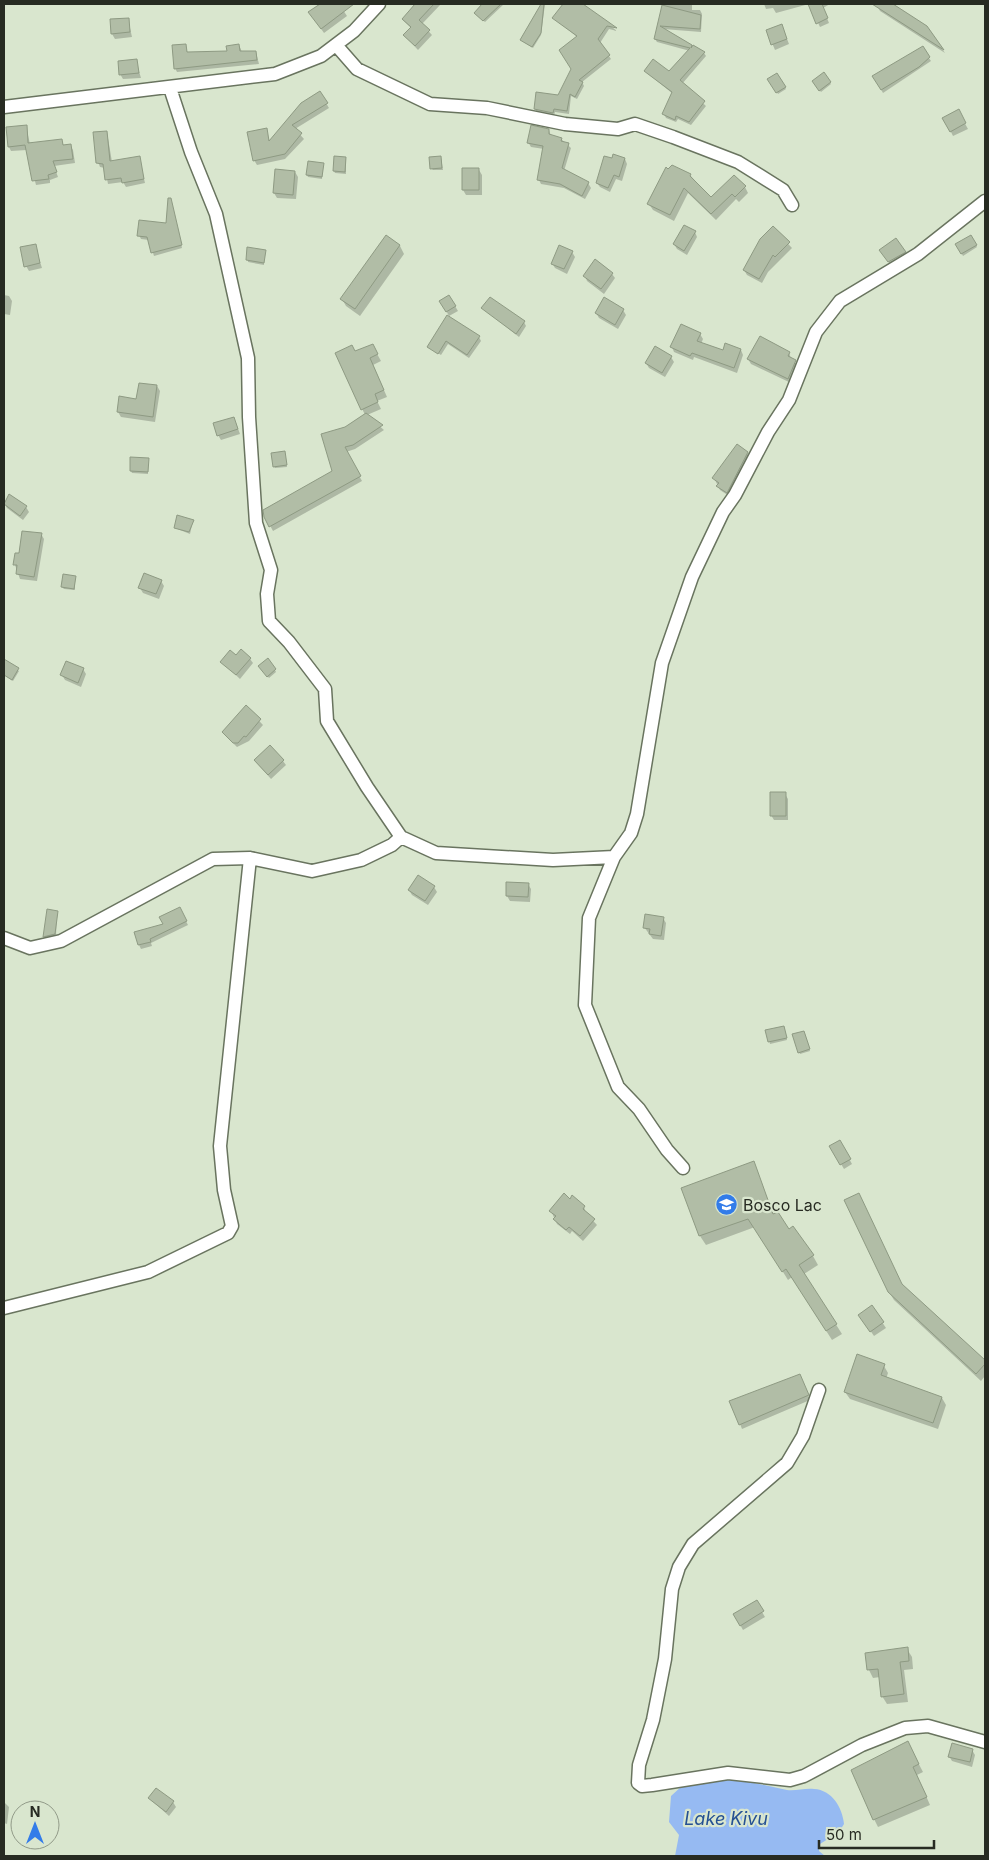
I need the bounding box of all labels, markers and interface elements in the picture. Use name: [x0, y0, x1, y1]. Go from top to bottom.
school or university icon: Bosco Lac: [715, 1193, 739, 1217]
place label: Bosco Lac: [743, 1195, 822, 1215]
north arrow: [10, 1800, 60, 1850]
text: N: [30, 1803, 40, 1820]
water label: Lake Kivu: [684, 1808, 768, 1829]
scale bar: [819, 1818, 934, 1850]
text: 50 m: [826, 1825, 862, 1844]

